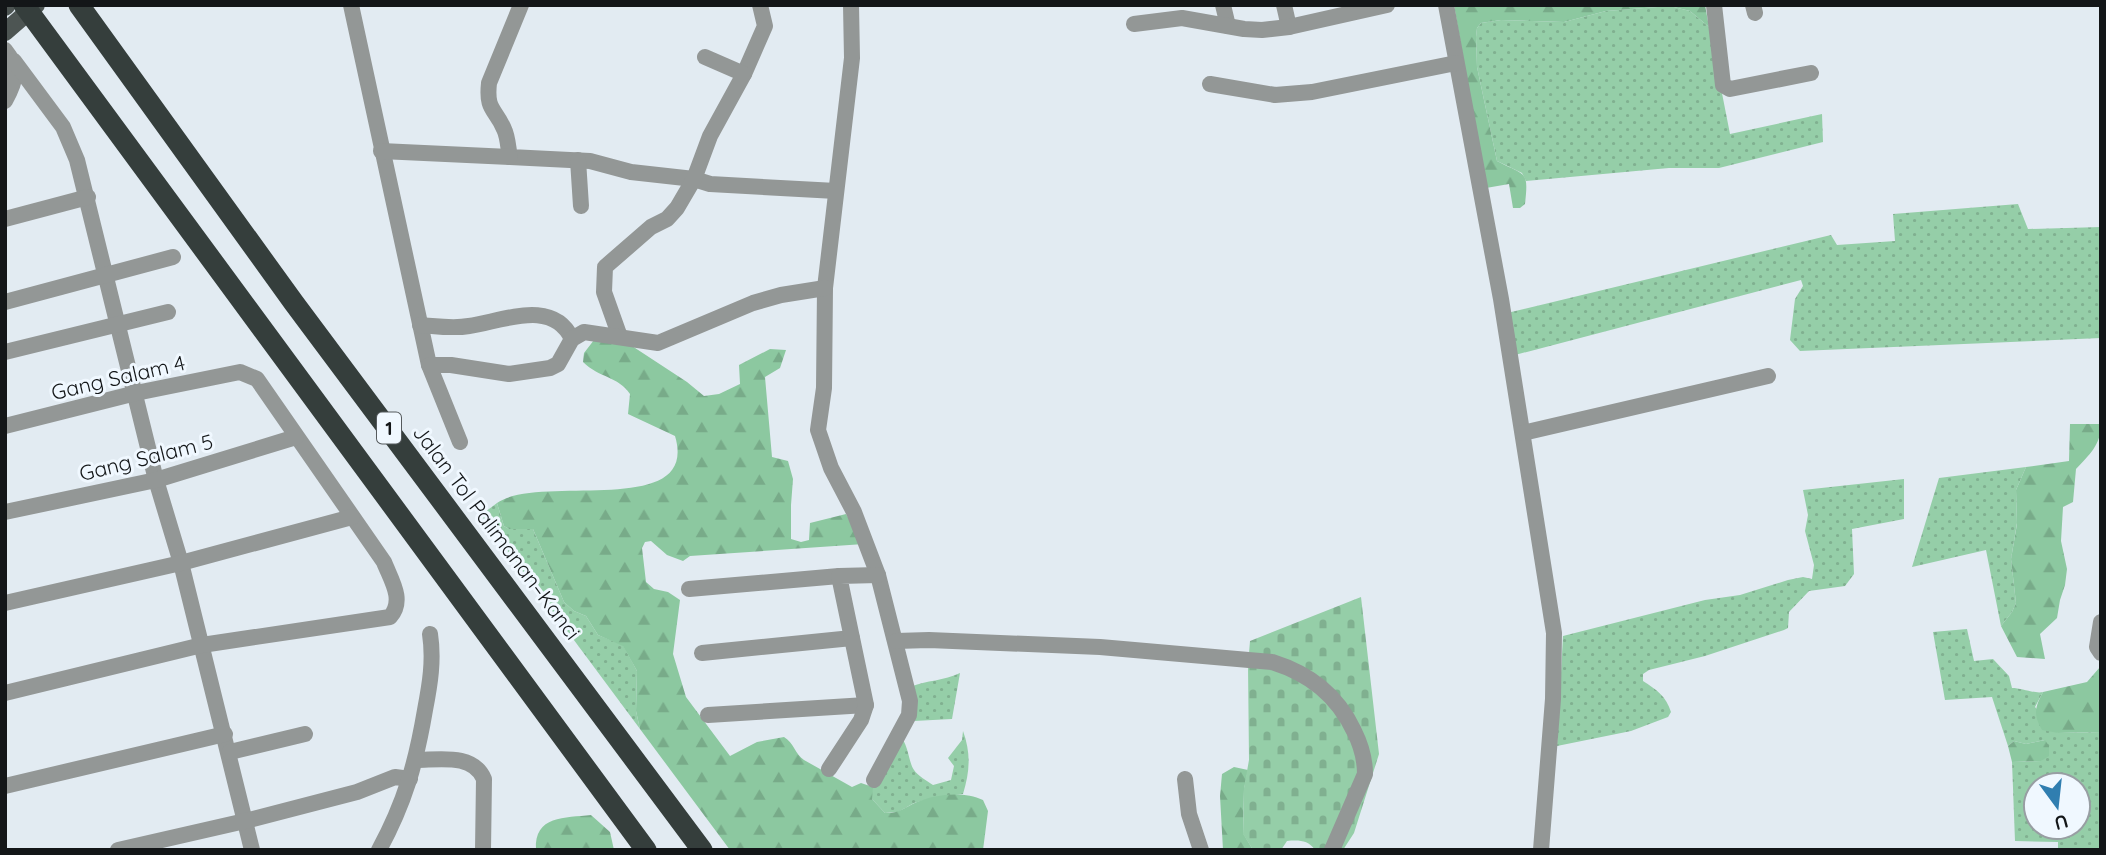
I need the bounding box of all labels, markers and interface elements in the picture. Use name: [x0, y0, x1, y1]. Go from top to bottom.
street label: Gang Salam 4: [49, 349, 187, 405]
road number: 1: [377, 412, 401, 444]
street label: Jalan Tol Palimanan–Kanci: [408, 420, 586, 644]
street label: Gang Salam 5: [76, 428, 216, 486]
north arrow: [2022, 771, 2092, 841]
text: U: [2052, 809, 2071, 836]

